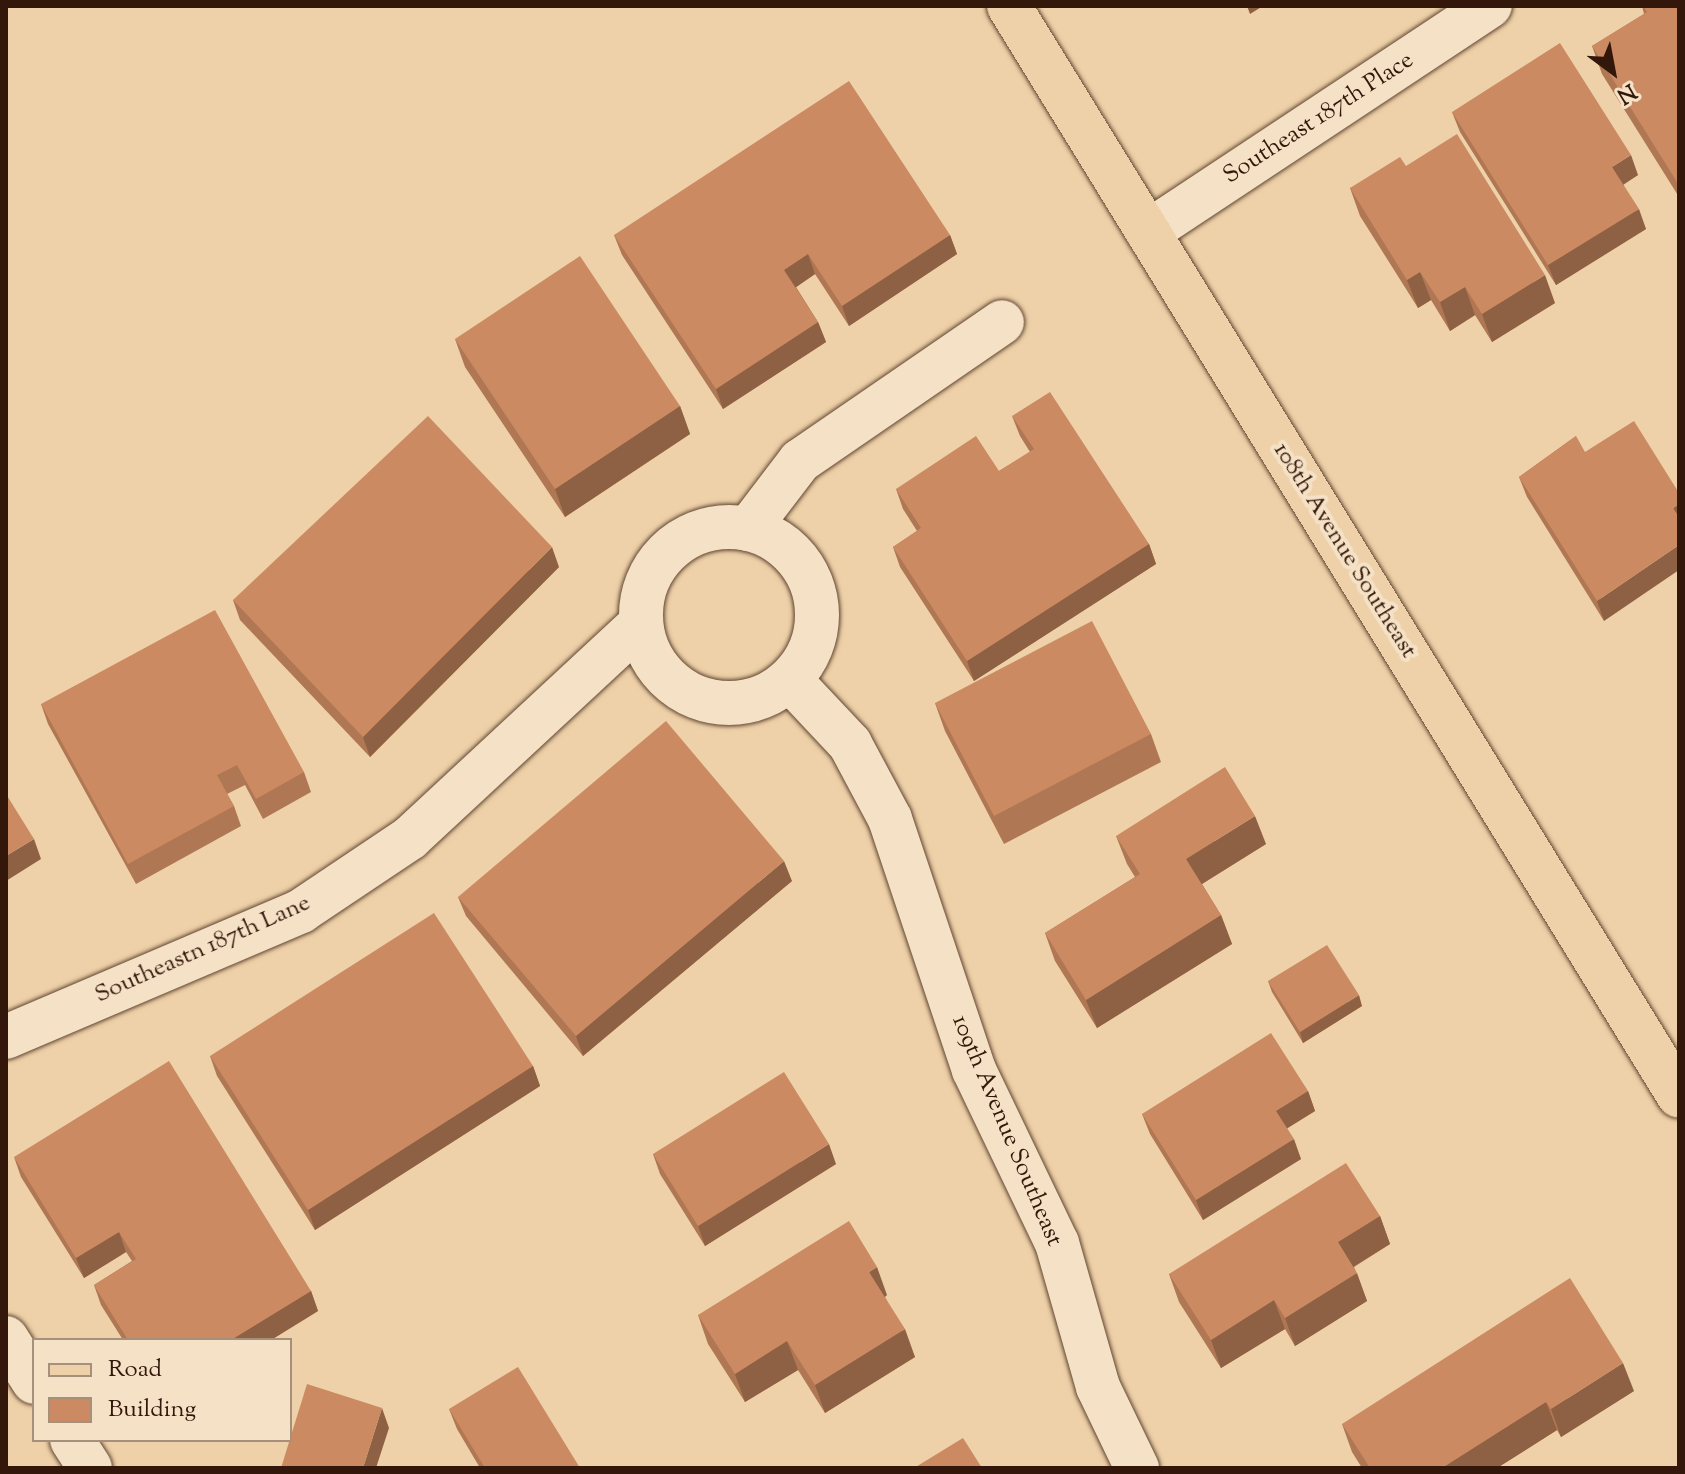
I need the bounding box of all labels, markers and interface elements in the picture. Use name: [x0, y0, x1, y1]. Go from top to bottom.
north arrow: [1573, 32, 1653, 112]
street label: Southeast 187th Place: [1219, 47, 1419, 191]
text: N: [1610, 74, 1642, 111]
street label: 108th Avenue Southeast: [1266, 438, 1422, 664]
street label: Southeastn 187th Lane: [91, 890, 315, 1010]
street label: 109th Avenue Southeast: [944, 1011, 1068, 1251]
legend: [32, 1338, 292, 1442]
text: Road: [108, 1353, 162, 1387]
text: Building: [108, 1393, 196, 1427]

